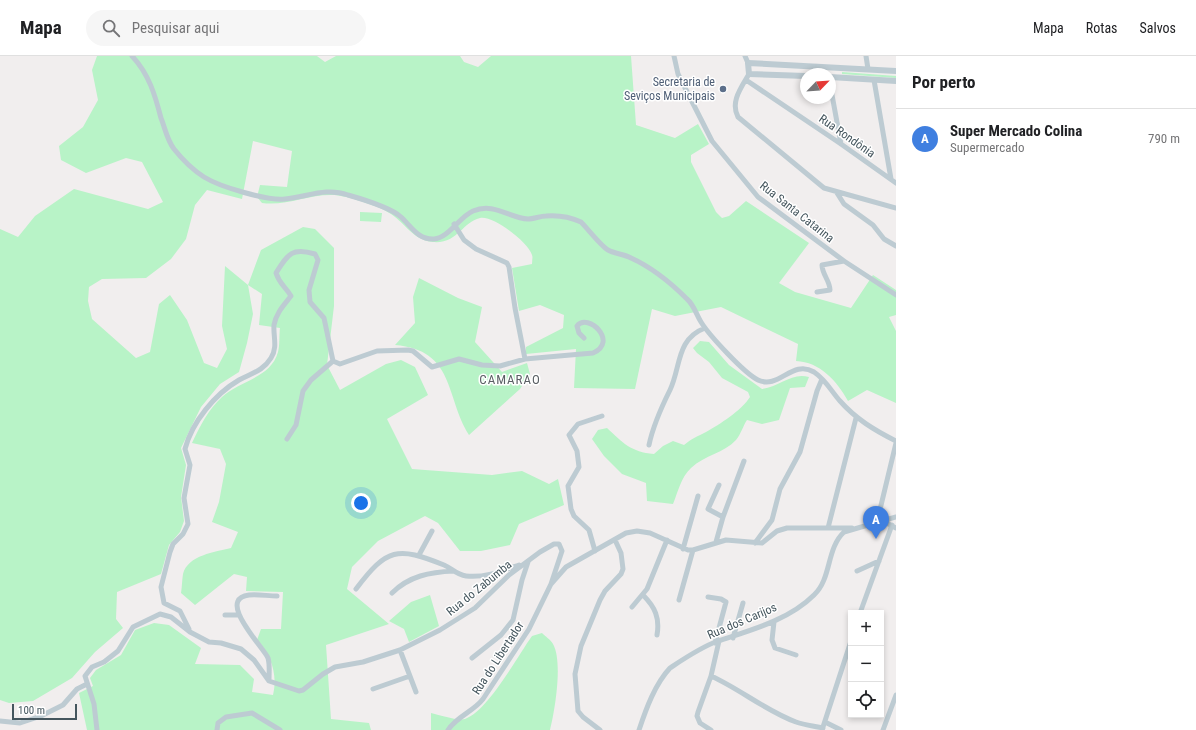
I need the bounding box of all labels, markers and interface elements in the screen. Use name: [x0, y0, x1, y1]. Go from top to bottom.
search box: [86, 10, 366, 46]
text: Mapa: [20, 16, 62, 39]
icon: search: [100, 17, 122, 39]
text: Pesquisar aqui: [132, 19, 219, 37]
text: Mapa: [1033, 20, 1064, 36]
text: Rotas: [1086, 20, 1118, 36]
text: Salvos: [1140, 20, 1176, 36]
north arrow: [800, 68, 836, 104]
text: Por perto: [912, 72, 976, 92]
place label: Secretaria de Seviços Municipais: [624, 75, 715, 103]
marker: Secretaria de Seviços Municipais: [718, 84, 728, 94]
street label: Rua Rondônia: [816, 112, 878, 161]
text: Super Mercado Colina: [950, 122, 1082, 140]
text: A: [921, 131, 929, 146]
text: 790 m: [1148, 131, 1180, 146]
text: Supermercado: [950, 140, 1024, 155]
street label: Rua Santa Catarina: [757, 179, 837, 245]
district label: CAMARAO: [479, 372, 541, 387]
your location: [351, 493, 371, 513]
pin: A: [863, 506, 889, 539]
street label: Rua do Zabumba: [444, 557, 515, 619]
street label: Rua dos Carijos: [705, 600, 779, 642]
map controls: [848, 610, 884, 718]
button: +: [848, 610, 884, 646]
street label: Rua do Libertador: [469, 619, 527, 697]
button: −: [848, 646, 884, 682]
button: locate: [848, 682, 884, 718]
scale bar: [12, 702, 77, 721]
text: 100 m: [18, 704, 45, 717]

